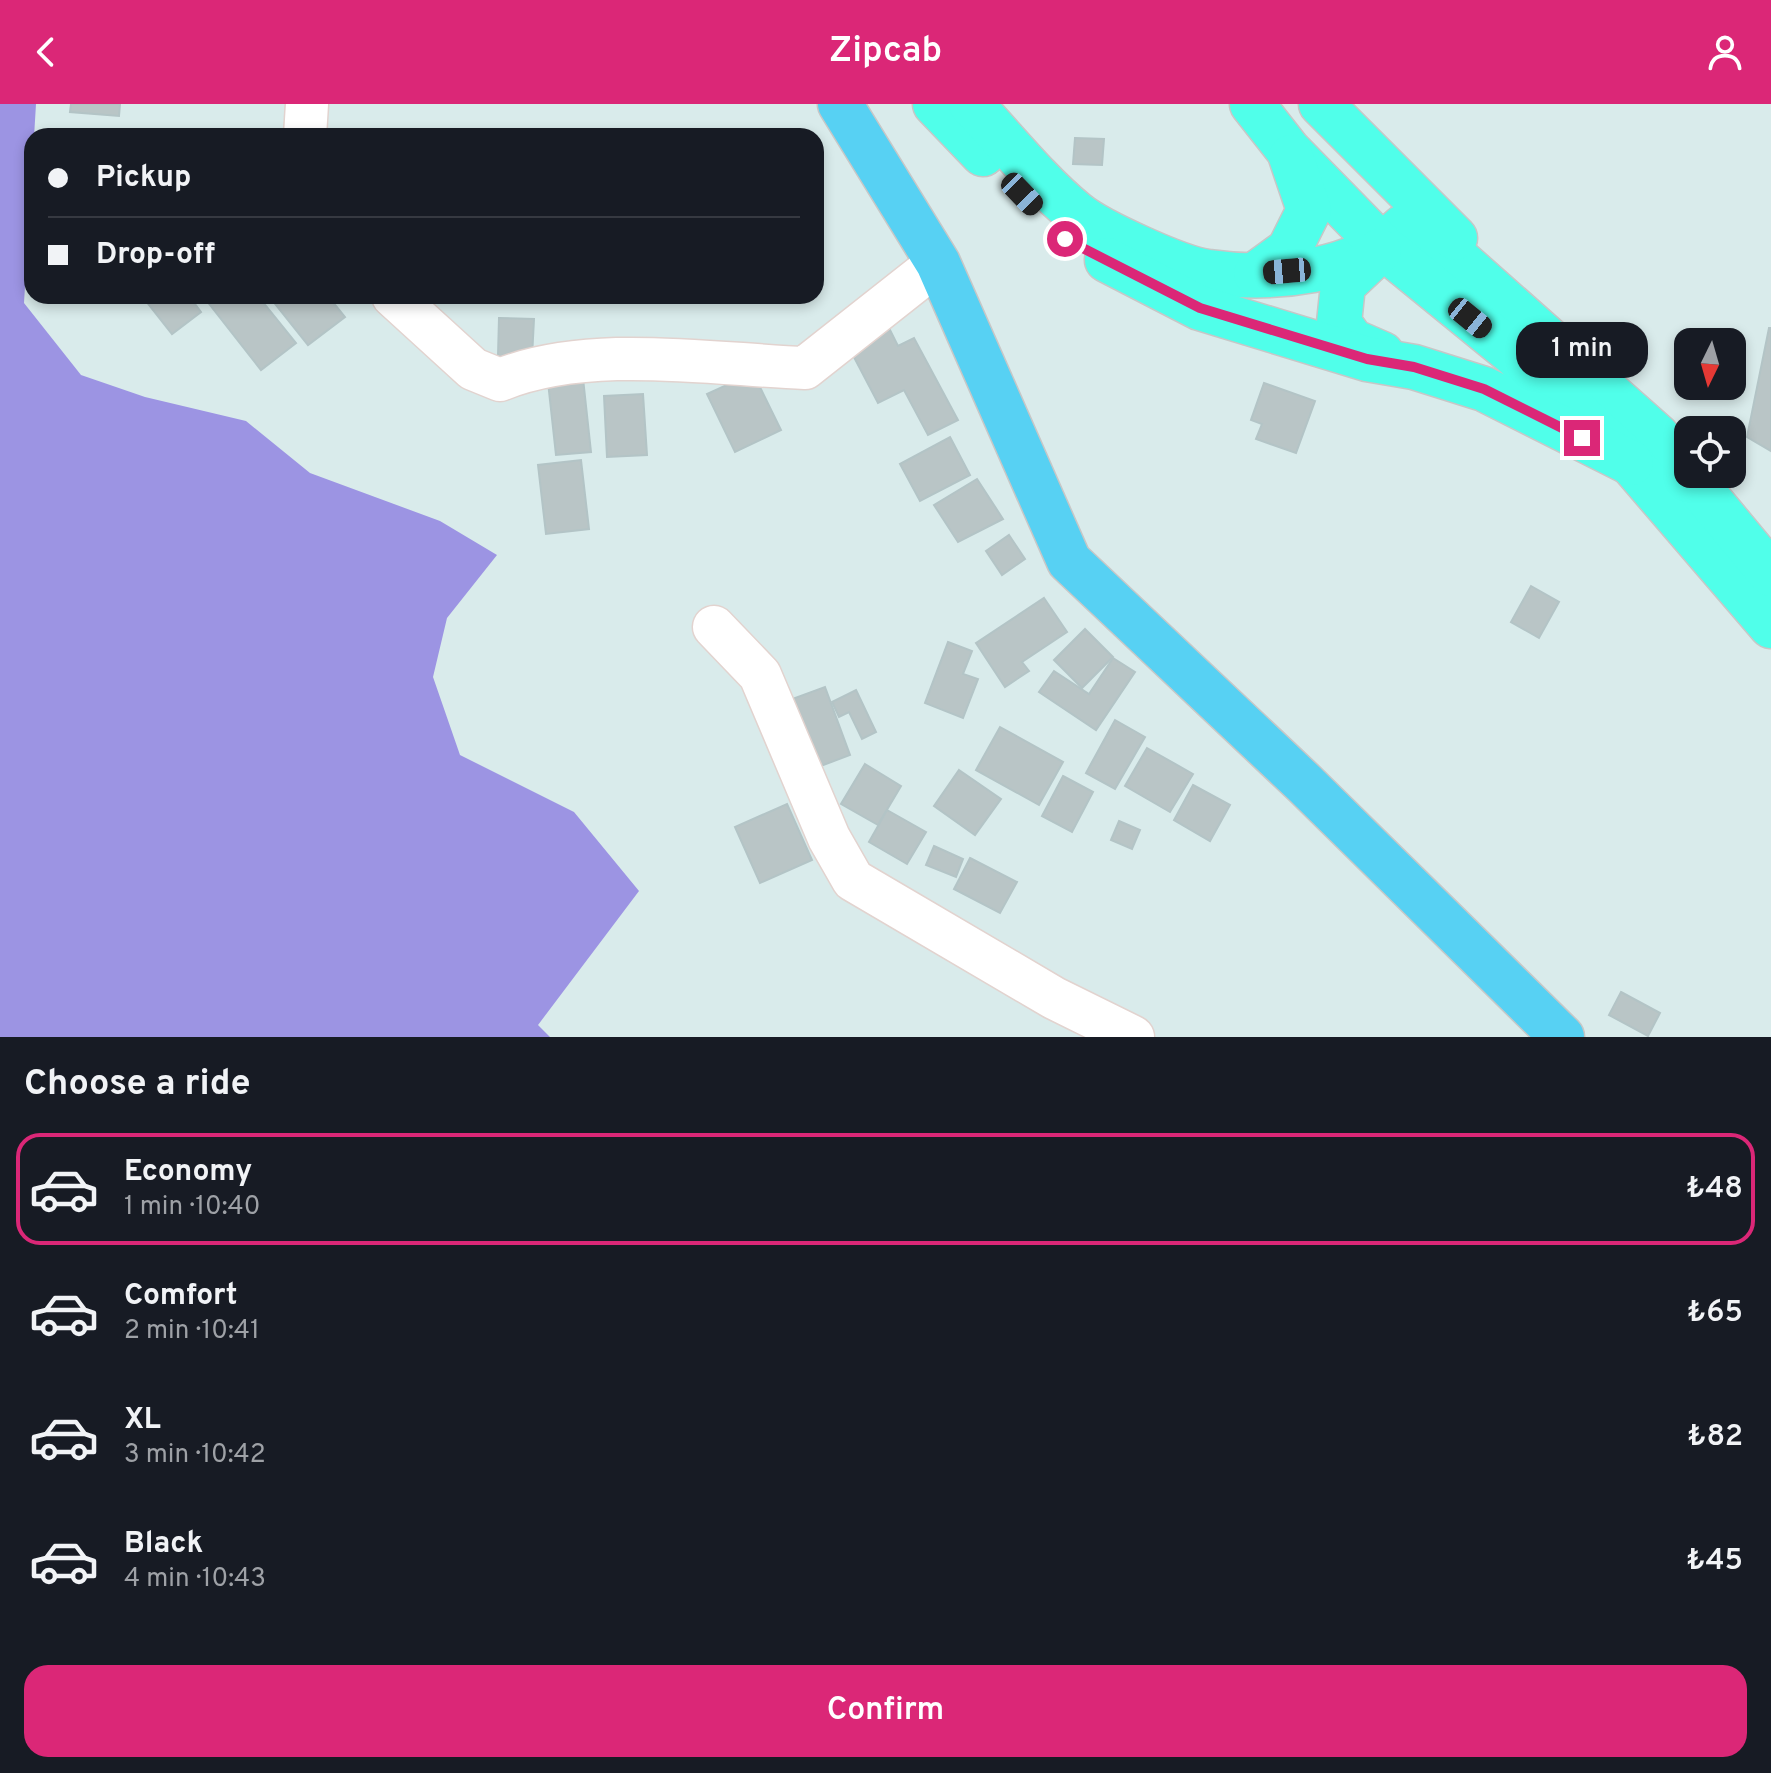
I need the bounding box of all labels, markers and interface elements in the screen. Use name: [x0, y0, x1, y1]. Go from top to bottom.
text: Zipcab: [829, 29, 942, 75]
icon: back: [24, 30, 68, 74]
icon: person: [1703, 30, 1747, 74]
text: Pickup: [96, 160, 191, 197]
car: [997, 168, 1047, 220]
route start: [1047, 221, 1083, 257]
text: Drop-off: [96, 237, 215, 274]
car: [1262, 257, 1312, 285]
car: [1444, 294, 1496, 342]
callout: 1 min: [1516, 322, 1648, 378]
north arrow: [1674, 328, 1746, 400]
map controls: [1674, 328, 1746, 488]
text: 1 min: [1551, 333, 1613, 366]
button: locate: [1674, 416, 1746, 488]
route end: [1564, 420, 1600, 456]
text: Choose a ride: [24, 1062, 250, 1108]
icon: car: [28, 1153, 100, 1225]
text: Economy: [124, 1154, 252, 1191]
text: ₺48: [1686, 1171, 1743, 1208]
text: 1 min · 10:40: [124, 1191, 260, 1224]
icon: car: [28, 1277, 100, 1349]
text: Comfort: [124, 1278, 237, 1315]
text: ₺65: [1687, 1295, 1743, 1332]
text: 2 min · 10:41: [124, 1315, 260, 1348]
icon: car: [28, 1401, 100, 1473]
text: XL: [124, 1402, 161, 1439]
text: ₺82: [1687, 1419, 1743, 1456]
text: 3 min · 10:42: [124, 1439, 266, 1472]
icon: car: [28, 1525, 100, 1597]
text: Black: [124, 1526, 203, 1563]
text: ₺45: [1686, 1543, 1743, 1580]
text: 4 min · 10:43: [124, 1563, 266, 1596]
button: Confirm: [24, 1665, 1747, 1757]

